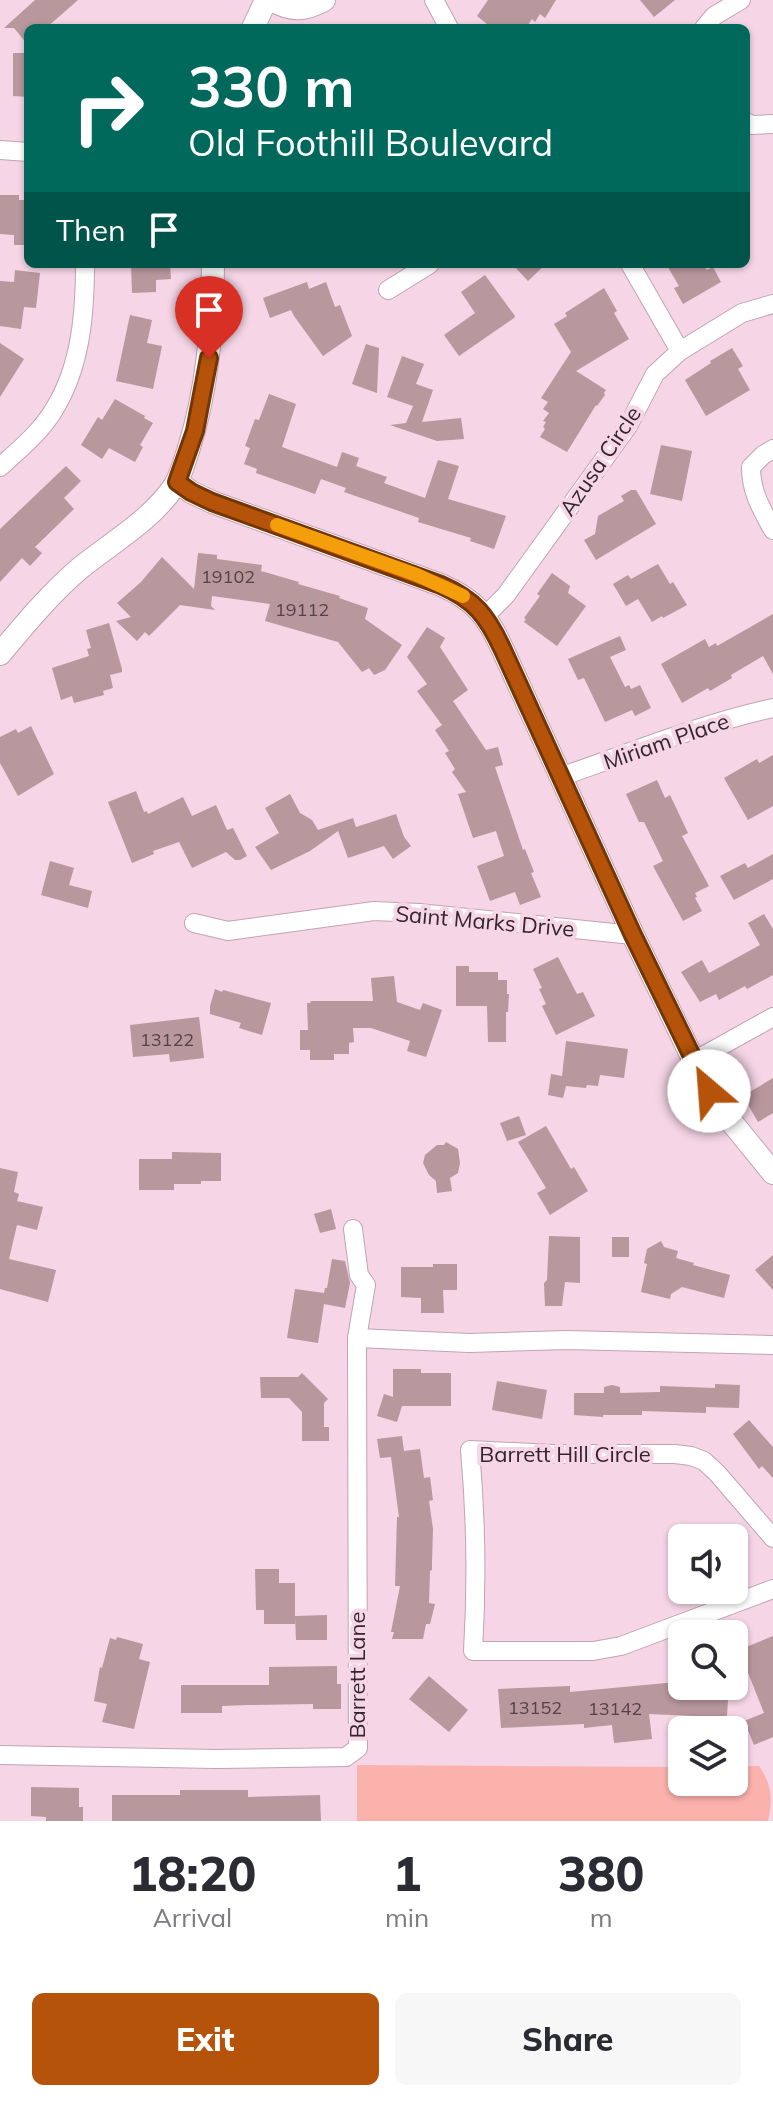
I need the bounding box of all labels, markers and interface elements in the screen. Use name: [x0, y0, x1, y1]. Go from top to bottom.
text: 330 m: [188, 51, 355, 121]
icon: right: [56, 56, 160, 160]
text: Old Foothill Boulevard: [188, 120, 553, 165]
icon: arrive: [142, 208, 186, 252]
text: Then: [56, 211, 126, 249]
pin: [175, 276, 243, 358]
icon: arrive: [187, 288, 231, 332]
street label: Azusa Circle: [553, 401, 647, 521]
house number: 19102: [201, 565, 255, 588]
house number: 19112: [275, 598, 329, 621]
street label: Miriam Place: [600, 706, 732, 776]
street label: Saint Marks Drive: [394, 899, 576, 943]
house number: 13122: [140, 1028, 194, 1051]
position arrow: [667, 1049, 751, 1133]
street label: Barrett Hill Circle: [479, 1440, 651, 1468]
map controls: [668, 1524, 748, 1796]
button: sound: [668, 1524, 748, 1604]
street label: Barrett Lane: [343, 1612, 371, 1738]
button: search: [668, 1620, 748, 1700]
house number: 13152: [508, 1696, 562, 1719]
house number: 13142: [588, 1697, 642, 1720]
button: layers: [668, 1716, 748, 1796]
text: 18:20: [129, 1843, 256, 1903]
text: 1: [393, 1843, 422, 1903]
text: 380: [558, 1843, 644, 1903]
text: Arrival: [153, 1901, 232, 1934]
text: min: [385, 1901, 429, 1934]
text: m: [590, 1901, 613, 1934]
button: Exit: [32, 1993, 379, 2085]
button: Share: [395, 1993, 741, 2085]

